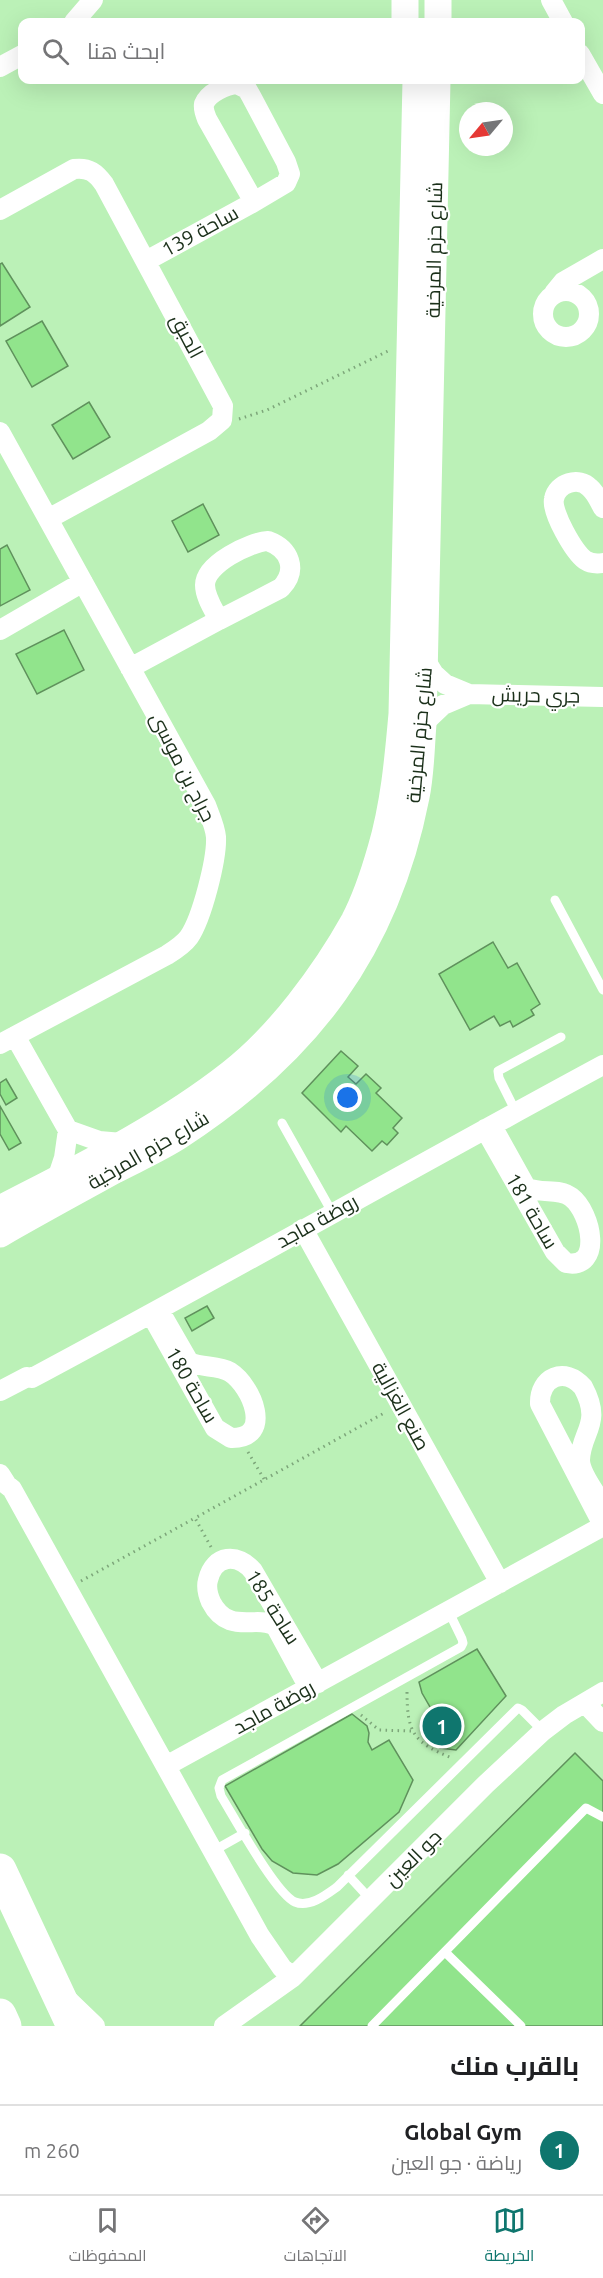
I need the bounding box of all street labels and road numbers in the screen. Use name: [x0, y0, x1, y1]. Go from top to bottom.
street label: شارع حزم المرخية: [421, 182, 449, 318]
street label: ساحة 139: [158, 200, 242, 261]
street label: الحبق: [165, 310, 209, 363]
street label: شارع حزم المرخية: [401, 666, 439, 804]
street label: جري حريش: [491, 682, 580, 712]
street label: جراح بن موسى: [143, 708, 221, 826]
street label: شارع حزم المرخية: [83, 1105, 214, 1196]
street label: ساحة 181: [502, 1169, 563, 1253]
street label: روضة ماجد: [272, 1189, 362, 1253]
street label: ساحة 180: [162, 1343, 223, 1427]
street label: صنع الغزالية: [365, 1358, 435, 1455]
street label: ساحة 185: [242, 1565, 305, 1648]
street label: روضة ماجد: [229, 1675, 319, 1739]
street label: جو العين: [380, 1825, 447, 1892]

